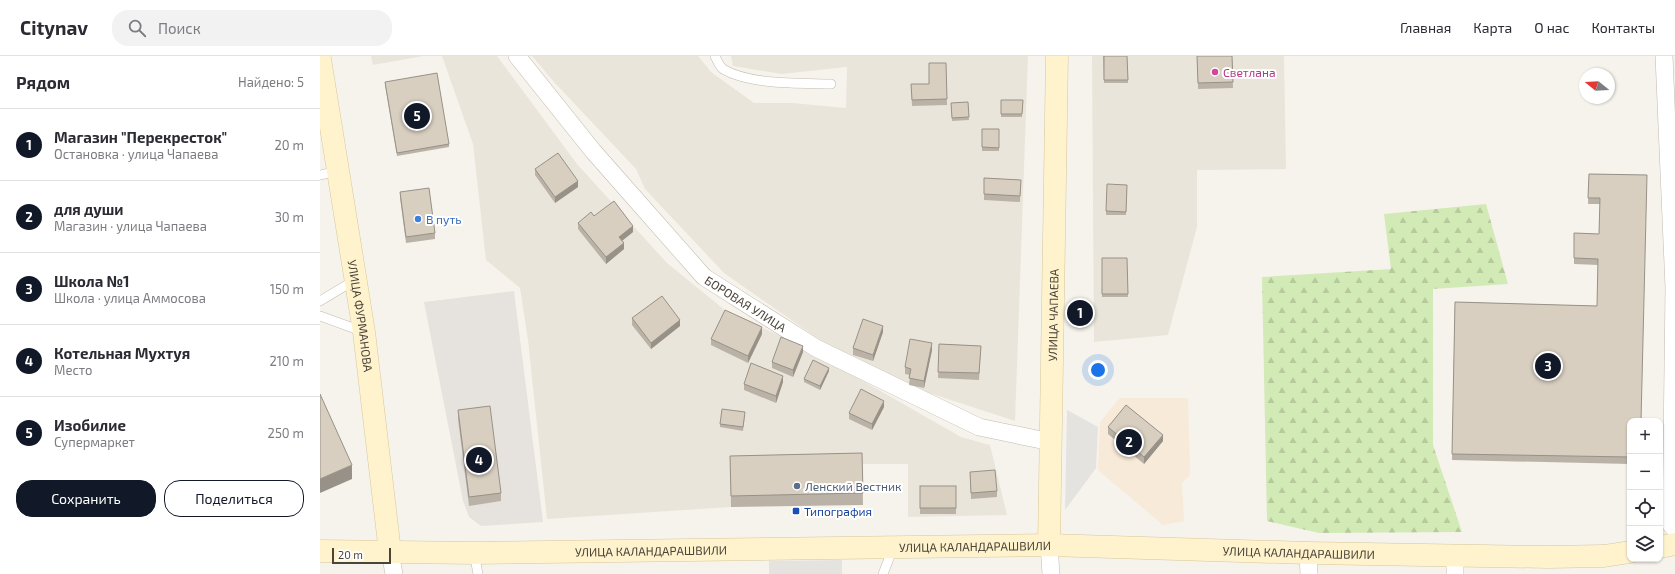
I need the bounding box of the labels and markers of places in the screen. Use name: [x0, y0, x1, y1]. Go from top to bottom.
place label: Светлана: [1223, 65, 1276, 79]
marker: Светлана: [1210, 67, 1220, 77]
pin: 5: [404, 101, 430, 131]
place label: В путь: [426, 212, 461, 227]
marker: В путь: [413, 214, 423, 224]
pin: 1: [1067, 298, 1093, 328]
pin: 3: [1535, 351, 1561, 381]
pin: 2: [1116, 427, 1142, 457]
pin: 4: [466, 445, 492, 475]
place label: Ленский Вестник: [805, 479, 902, 493]
marker: Ленский Вестник: [792, 481, 802, 491]
place label: Типография: [804, 504, 872, 518]
marker: Типография: [791, 506, 801, 516]

